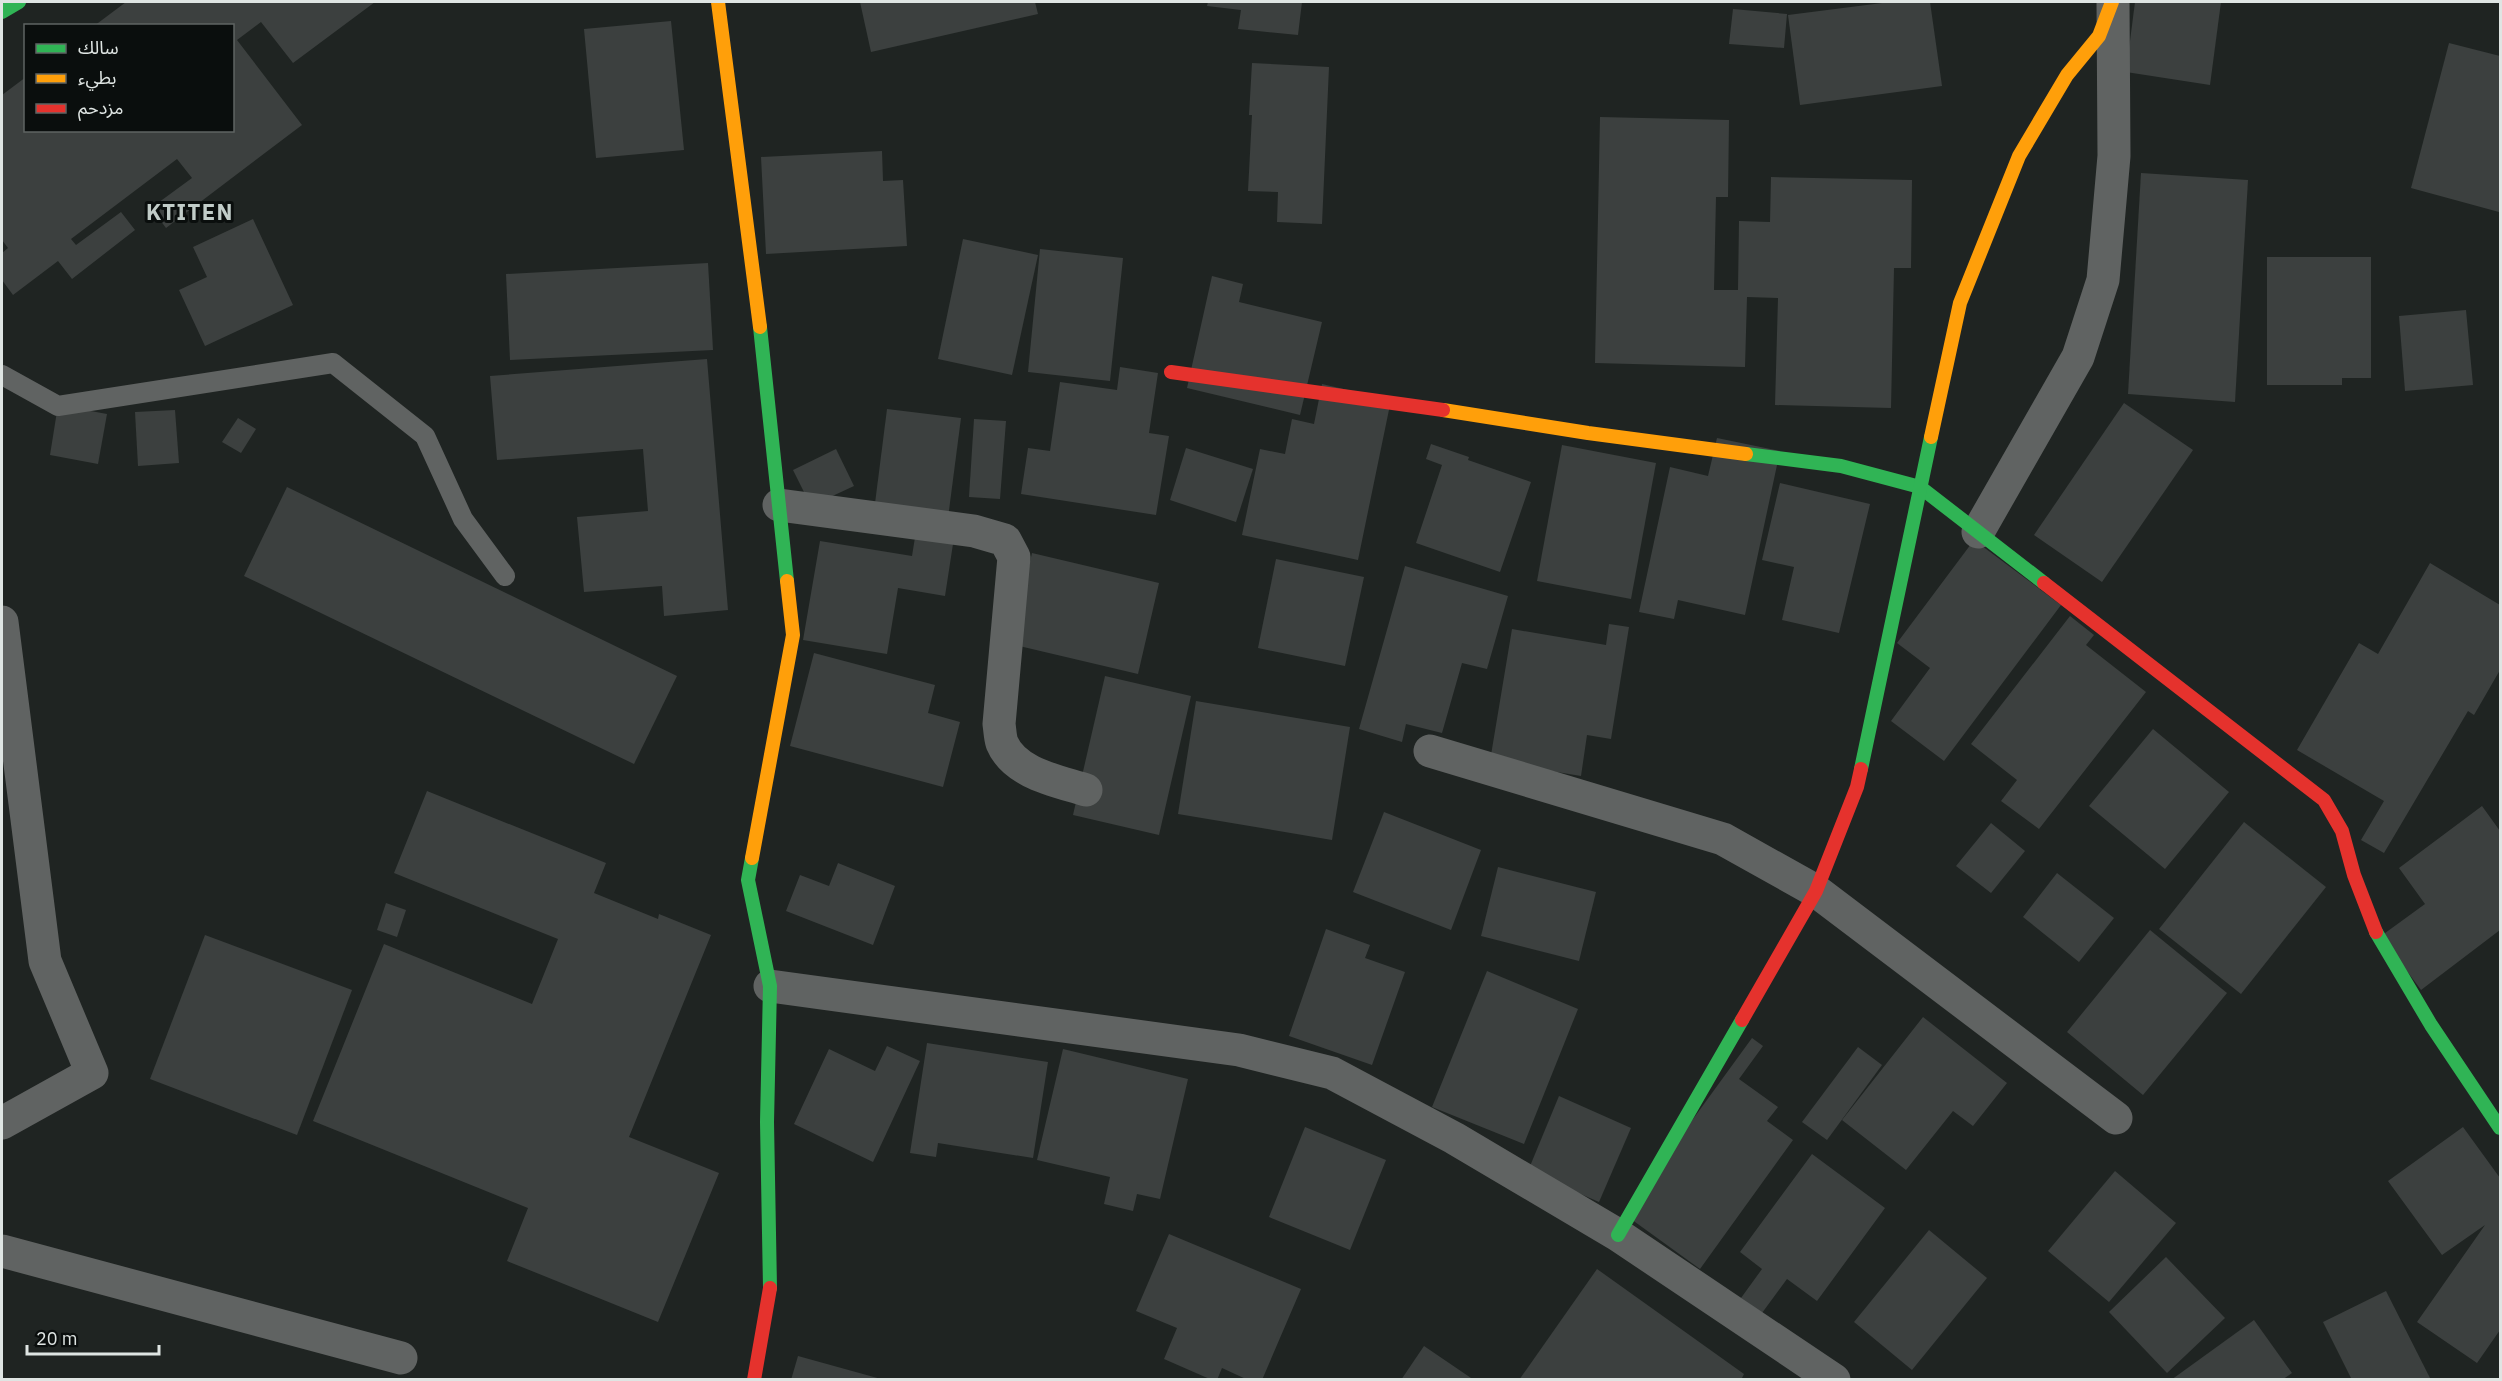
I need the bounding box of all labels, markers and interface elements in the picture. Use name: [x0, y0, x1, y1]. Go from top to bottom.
legend: [24, 24, 234, 132]
text: سالك: [78, 36, 119, 59]
text: بطيء: [78, 66, 116, 91]
text: مزدحم: [78, 96, 123, 121]
district label: KTITEN: [146, 197, 234, 226]
scale bar: [27, 1318, 159, 1356]
text: 20 m: [36, 1327, 78, 1350]

